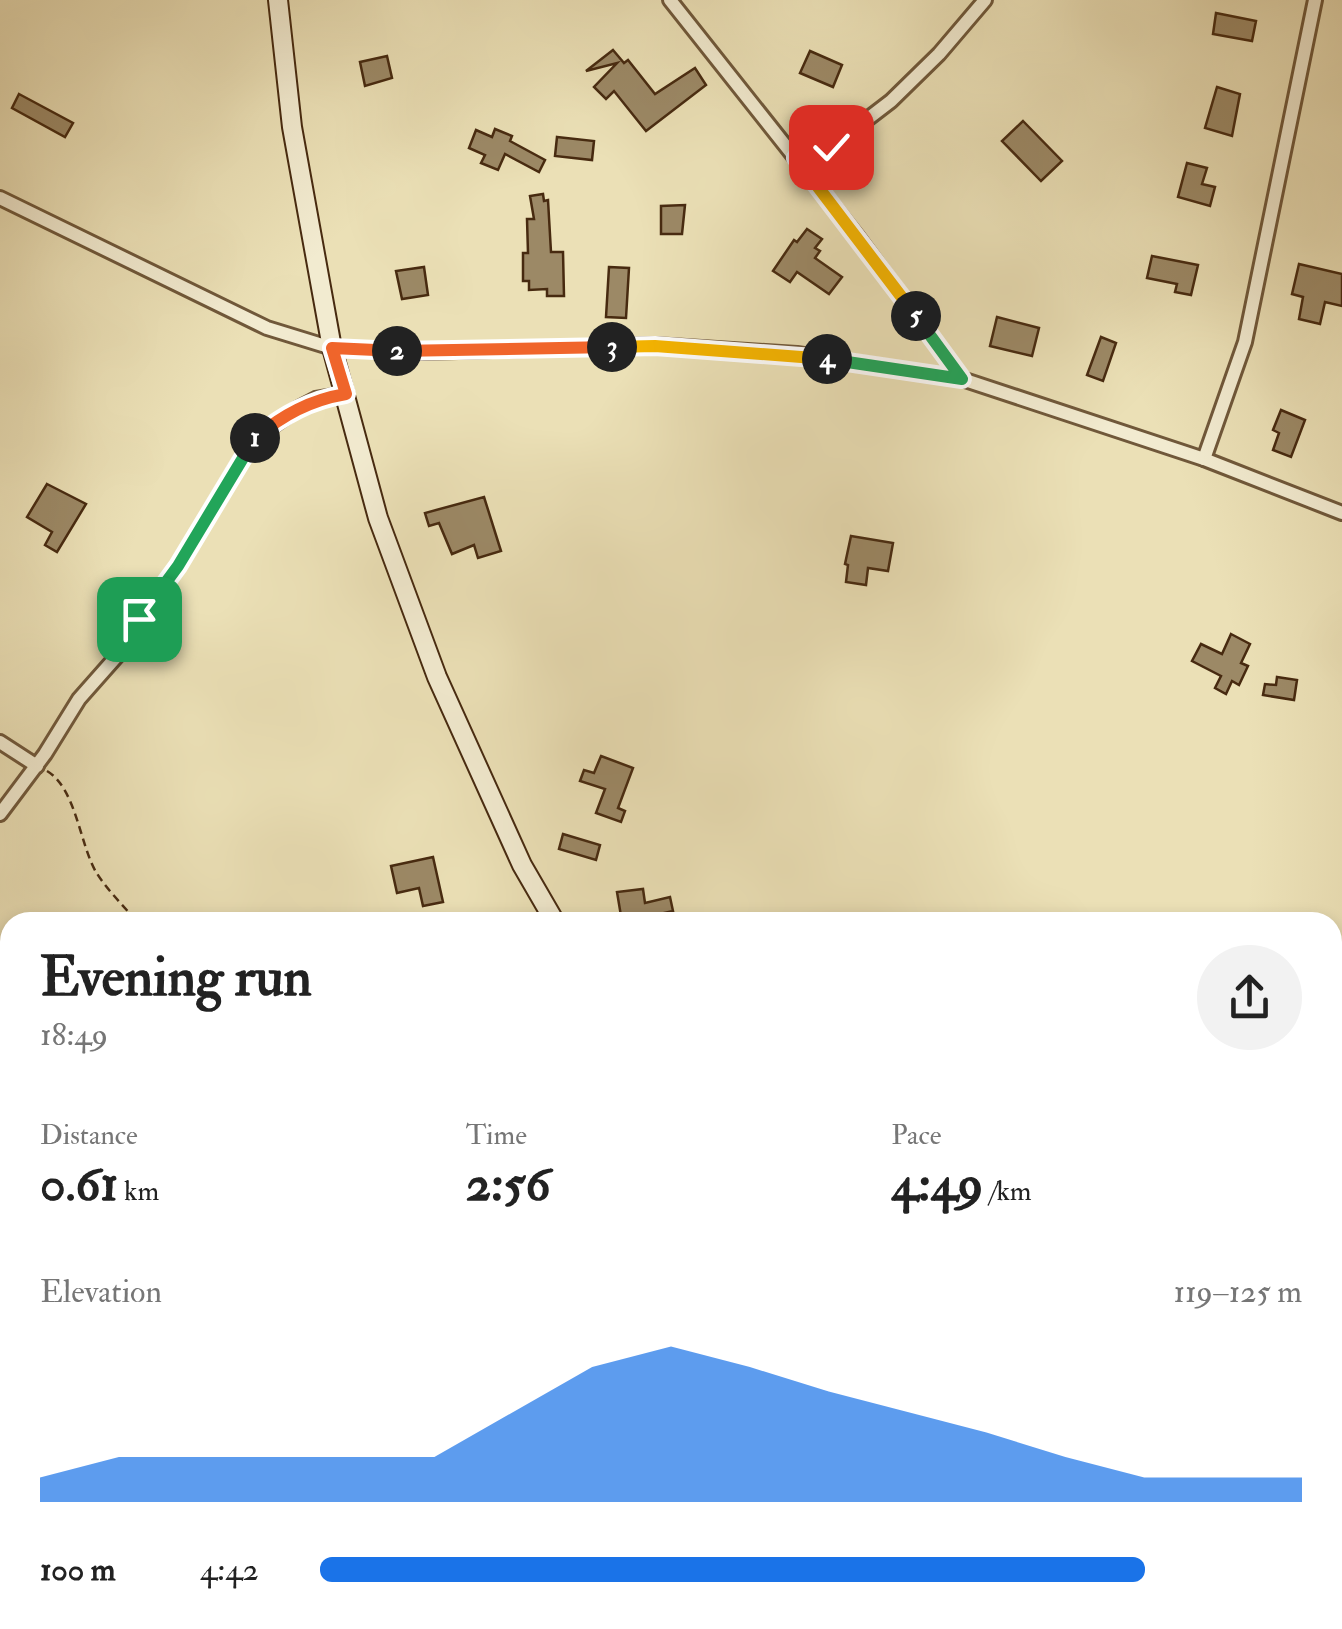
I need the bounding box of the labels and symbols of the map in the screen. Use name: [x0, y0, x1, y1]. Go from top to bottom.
pin: [789, 105, 874, 190]
pin: 5: [891, 291, 941, 341]
pin: 3: [587, 322, 637, 372]
pin: 2: [372, 326, 422, 376]
pin: 4: [802, 334, 852, 384]
pin: 1: [230, 413, 280, 463]
pin: [97, 577, 182, 662]

